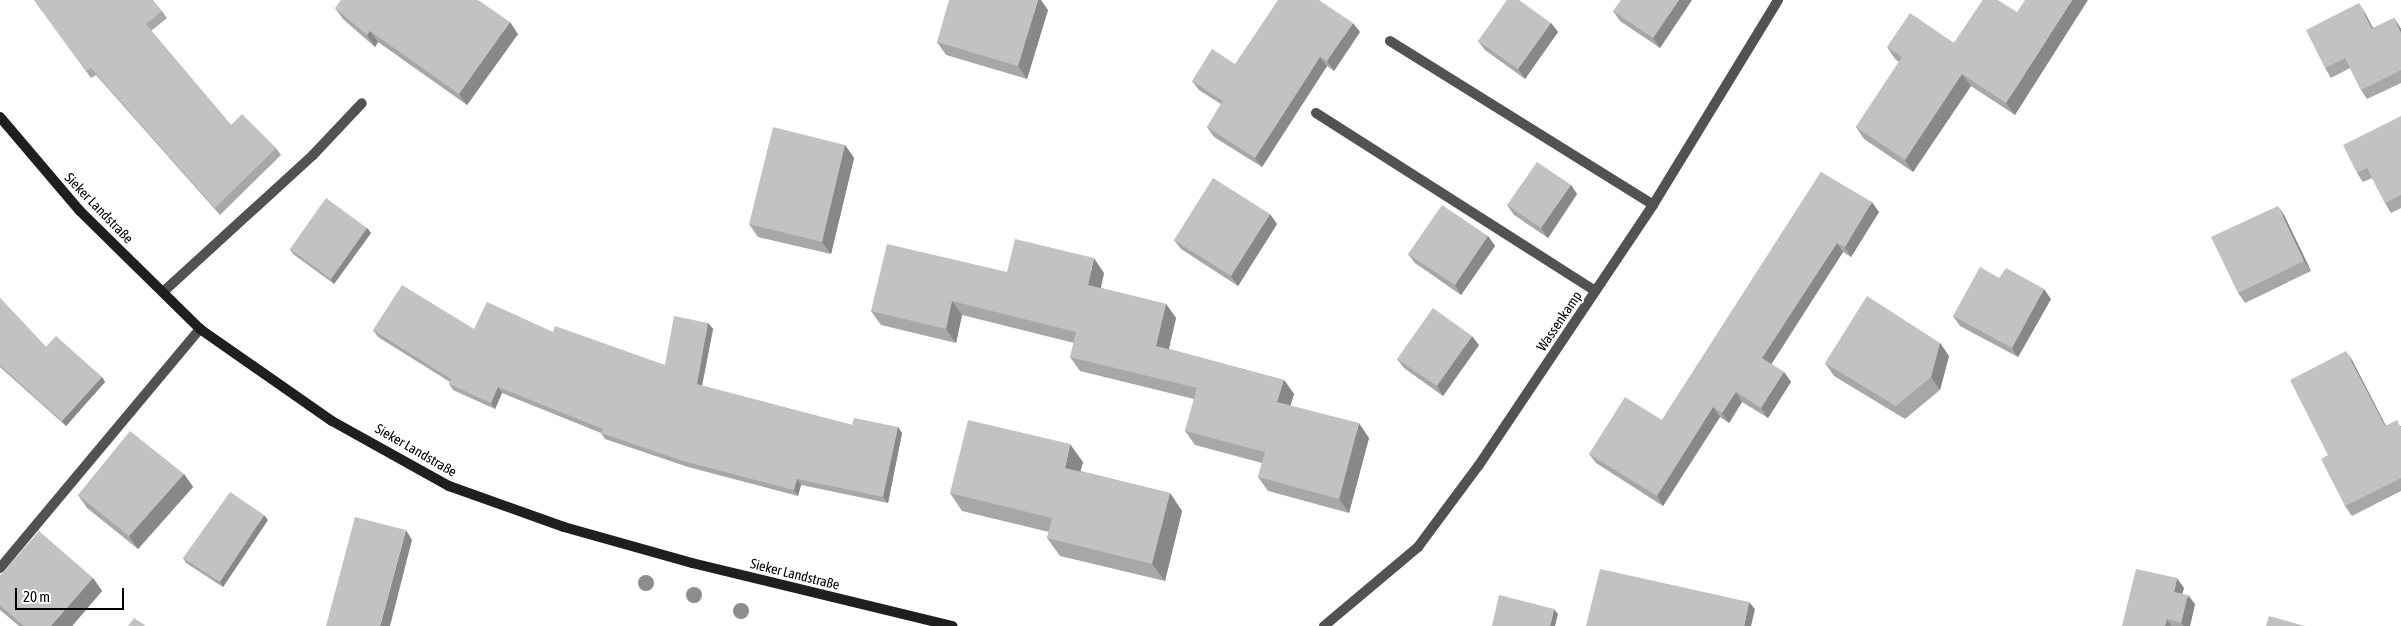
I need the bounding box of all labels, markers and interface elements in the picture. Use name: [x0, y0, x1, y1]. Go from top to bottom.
street label: Sieker Landstraße: [61, 169, 137, 247]
street label: Wassenkamp: [1533, 288, 1585, 354]
street label: Sieker Landstraße: [372, 420, 460, 480]
street label: Sieker Landstraße: [749, 555, 841, 593]
scale bar: [18, 578, 126, 610]
text: 20 m: [23, 588, 50, 605]

